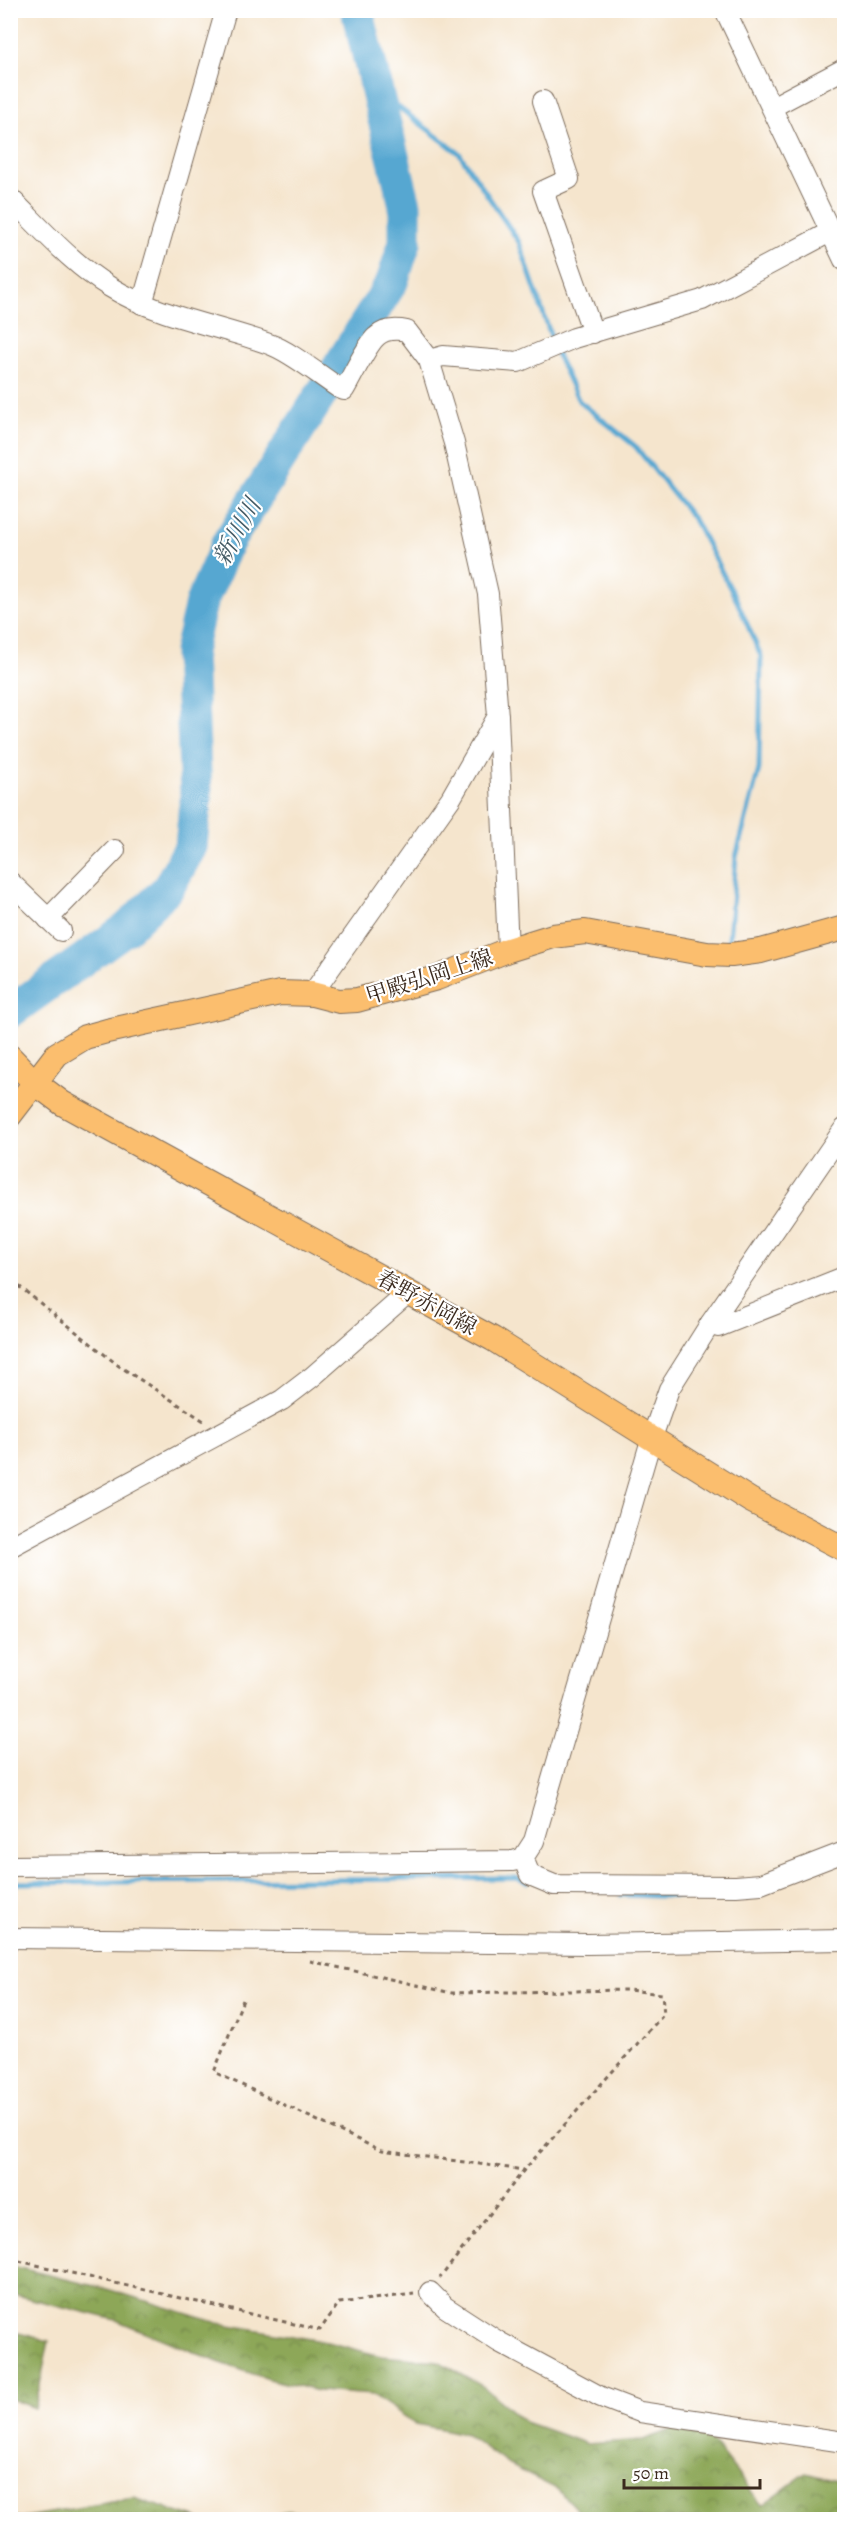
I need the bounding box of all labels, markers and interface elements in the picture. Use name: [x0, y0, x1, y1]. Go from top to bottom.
water label: 新川川: [206, 490, 270, 571]
street label: 甲殿弘岡上線: [362, 942, 497, 1012]
street label: 春野赤岡線: [371, 1263, 482, 1343]
scale bar: [624, 2452, 760, 2490]
text: 50 m: [633, 2461, 669, 2485]

